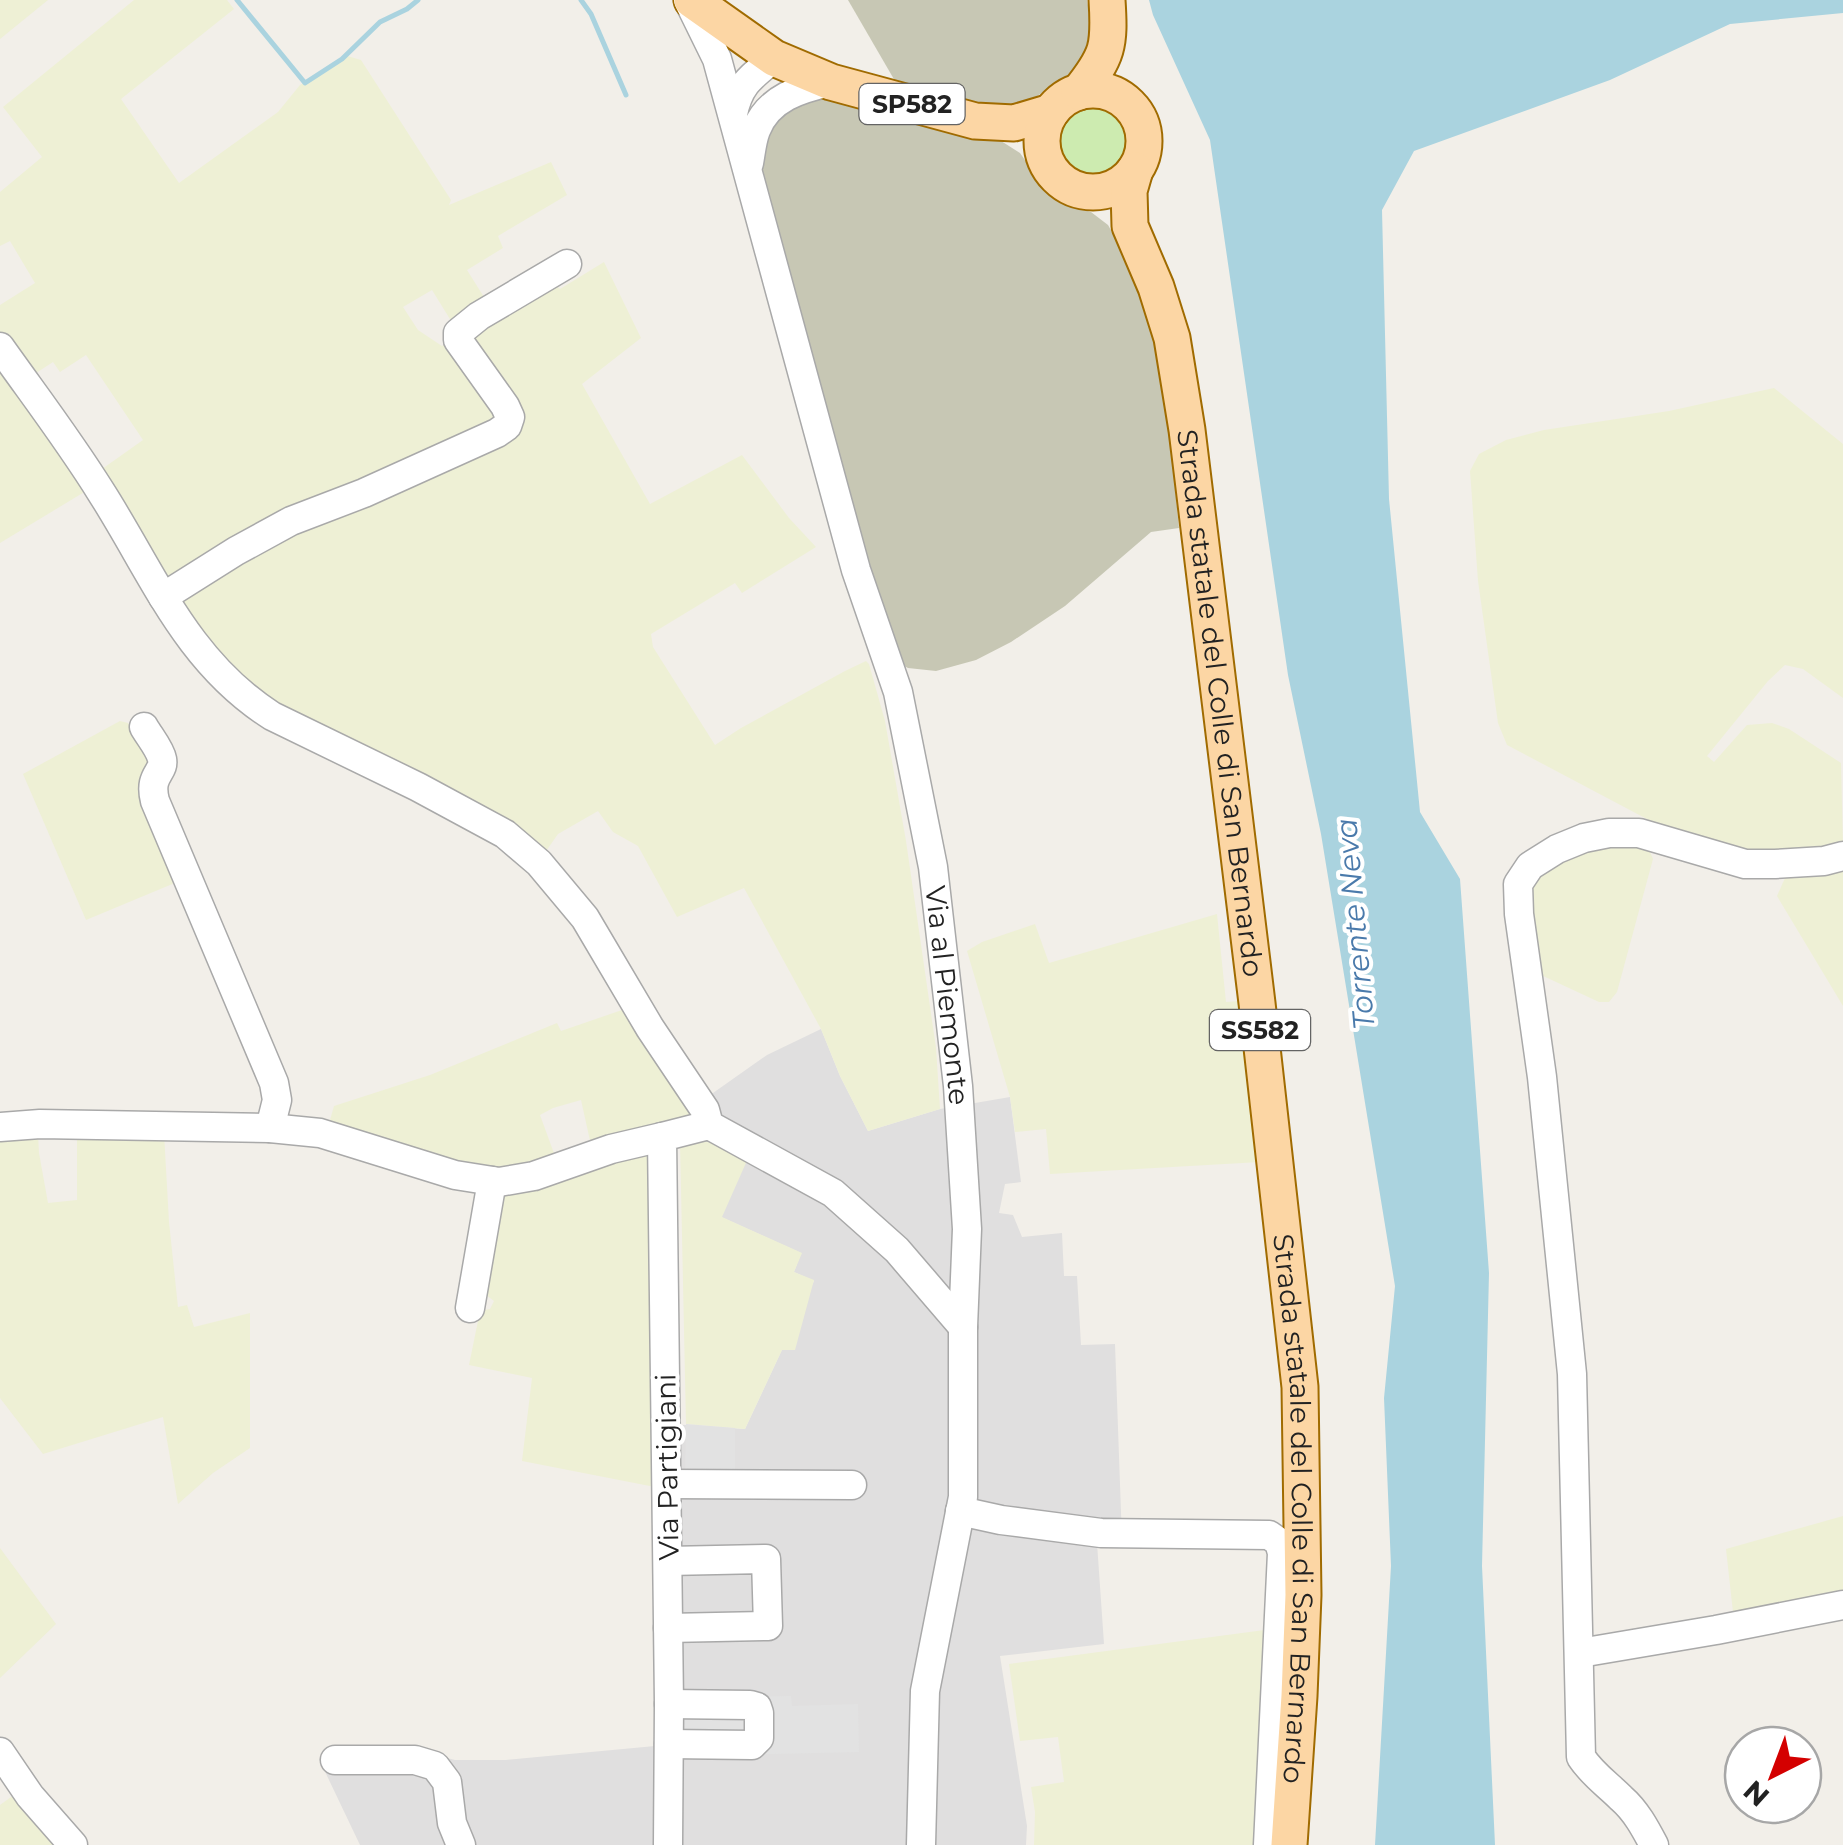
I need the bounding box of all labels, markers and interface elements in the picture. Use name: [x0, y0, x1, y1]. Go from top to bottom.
road number: SP582: [860, 84, 964, 124]
street label: Strada statale del Colle di San Bernardo: [1170, 428, 1271, 979]
water label: Torrente Neva: [1327, 817, 1383, 1031]
street label: Via al Piemonte: [918, 884, 976, 1106]
road number: SS582: [1210, 1010, 1310, 1050]
street label: Strada statale del Colle di San Bernardo: [1266, 1232, 1320, 1785]
street label: Via Partigiani: [648, 1373, 686, 1561]
north arrow: [1723, 1725, 1823, 1825]
text: N: [1736, 1773, 1776, 1814]

